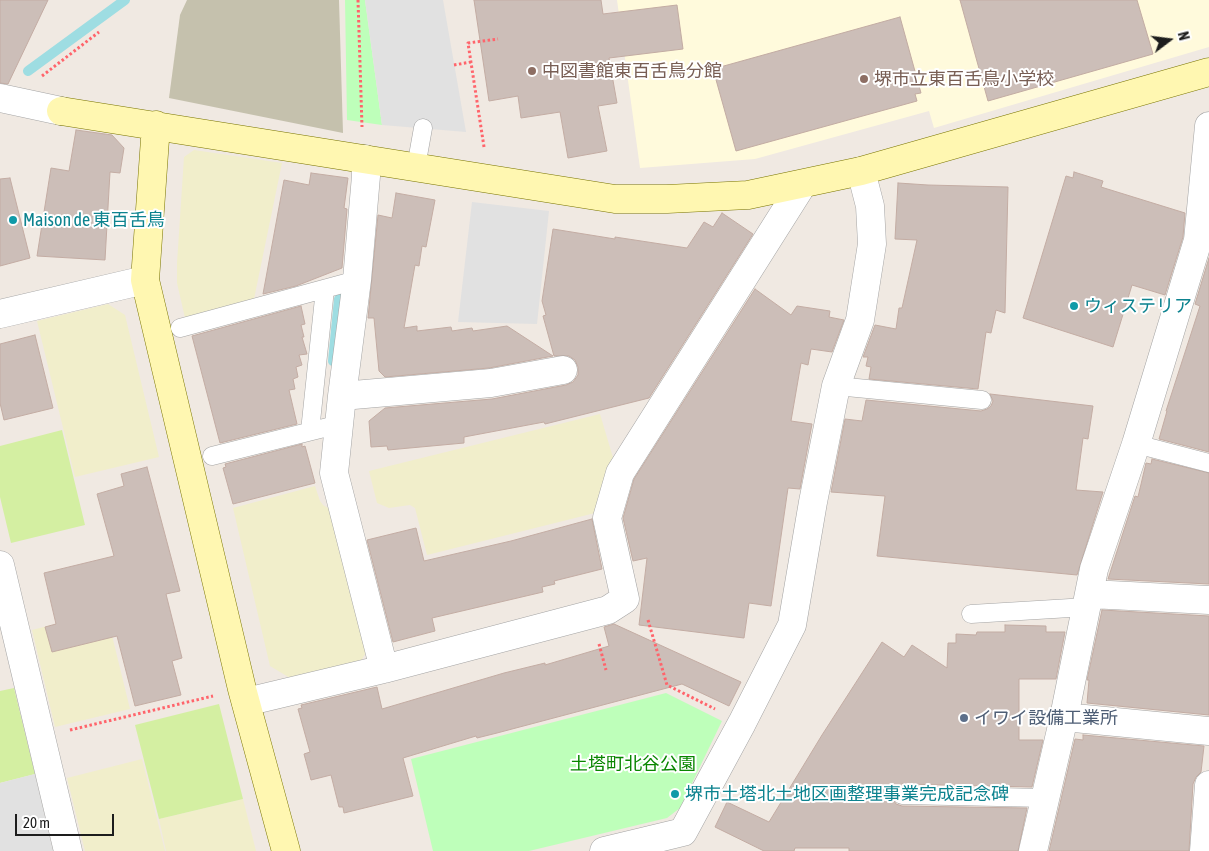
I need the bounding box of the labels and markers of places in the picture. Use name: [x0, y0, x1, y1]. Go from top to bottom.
place label: 中図書館東百舌鳥分館: [542, 60, 722, 82]
marker: 中図書館東百舌鳥分館: [526, 65, 538, 77]
place label: 堺市立東百舌鳥小学校: [874, 68, 1054, 90]
marker: 堺市立東百舌鳥小学校: [858, 73, 870, 85]
place label: Maison de 東百舌鳥: [23, 209, 165, 231]
marker: Maison de 東百舌鳥: [7, 214, 19, 226]
place label: ウィステリア: [1084, 295, 1192, 317]
marker: ウィステリア: [1068, 300, 1080, 312]
place label: イワイ設備工業所: [974, 707, 1118, 729]
marker: イワイ設備工業所: [958, 712, 970, 724]
place label: 堺市土塔北土地区画整理事業完成記念碑: [685, 783, 1009, 805]
marker: 堺市土塔北土地区画整理事業完成記念碑: [669, 788, 681, 800]

